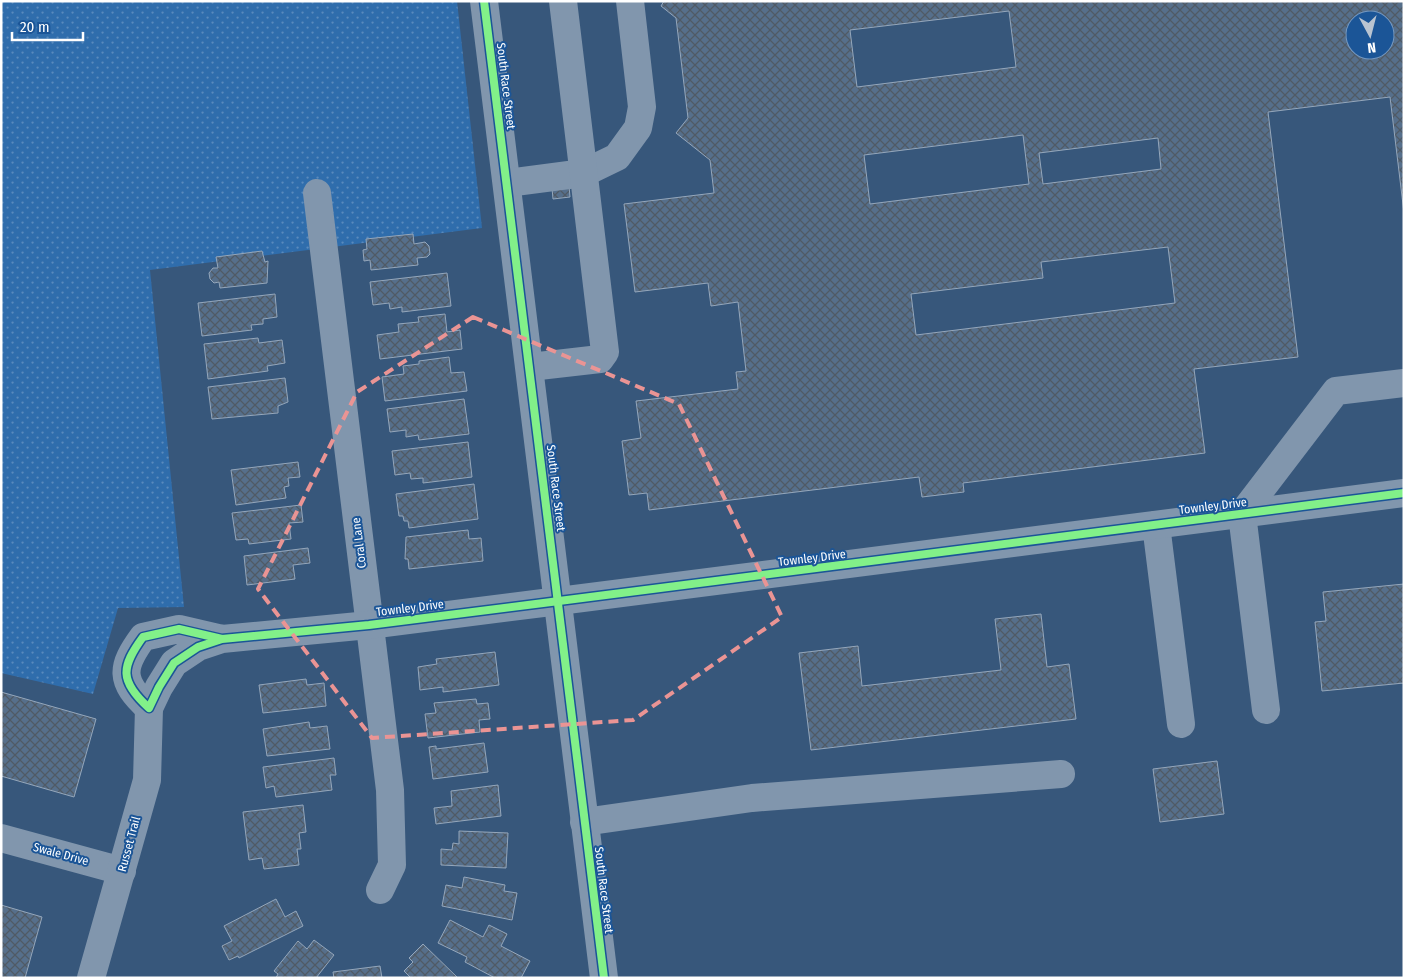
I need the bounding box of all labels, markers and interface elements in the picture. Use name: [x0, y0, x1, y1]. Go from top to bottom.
scale bar: [12, 10, 84, 42]
north arrow: [1345, 10, 1395, 60]
text: 20 m: [20, 18, 50, 36]
text: N: [1366, 38, 1377, 56]
street label: South Race Street: [494, 42, 518, 130]
street label: South Race Street: [544, 444, 568, 532]
street label: Townley Drive: [1178, 495, 1248, 517]
street label: Coral Lane: [349, 517, 369, 569]
street label: Townley Drive: [777, 547, 847, 569]
street label: Townley Drive: [375, 597, 445, 619]
street label: Russet Trail: [115, 815, 143, 873]
street label: Swale Drive: [32, 840, 90, 868]
street label: South Race Street: [592, 846, 616, 934]

